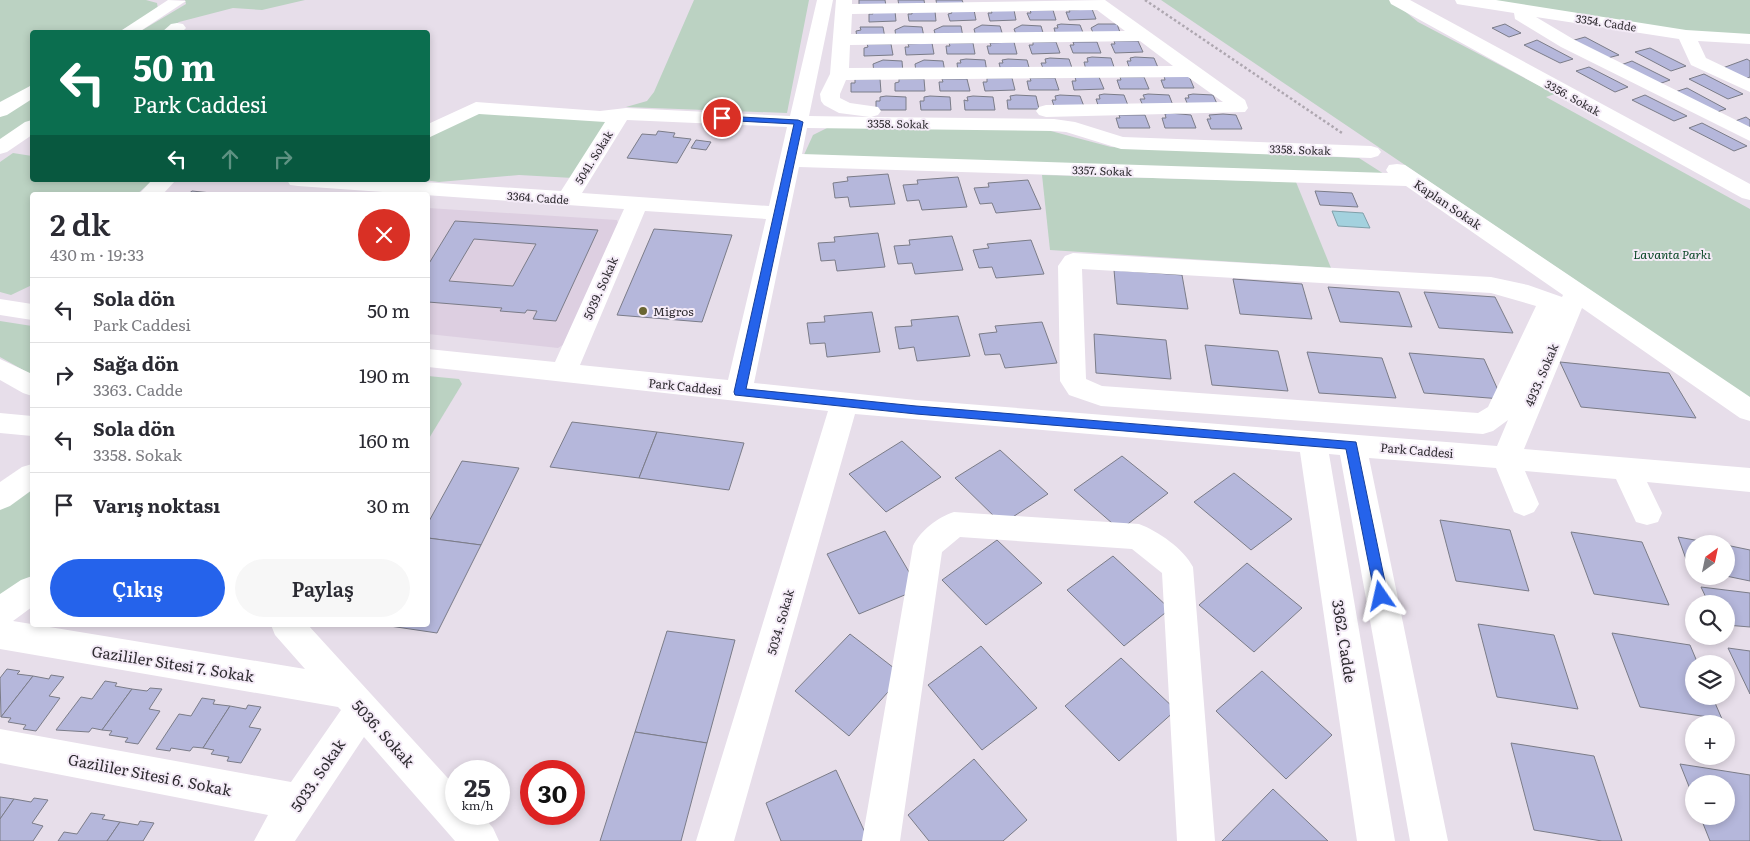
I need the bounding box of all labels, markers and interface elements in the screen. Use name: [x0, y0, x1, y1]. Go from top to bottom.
street label: 3354. Cadde: [1574, 9, 1638, 35]
text: 50 m: [133, 40, 216, 92]
icon: left: [50, 50, 115, 115]
street label: 3356. Sokak: [1542, 75, 1604, 119]
text: Park Caddesi: [133, 87, 267, 120]
pin: [701, 97, 743, 139]
icon: arrive: [708, 104, 736, 132]
street label: 3358. Sokak: [867, 114, 929, 132]
street label: 5041. Sokak: [570, 127, 616, 187]
street label: 3358. Sokak: [1269, 140, 1331, 158]
icon: left: [163, 145, 191, 173]
icon: ahead: [216, 145, 244, 173]
icon: right: [269, 145, 297, 173]
street label: 3357. Sokak: [1072, 161, 1132, 179]
street label: Kaplan Sokak: [1411, 175, 1486, 234]
street label: 3364. Cadde: [507, 187, 570, 207]
text: 2 dk: [50, 201, 110, 245]
button: close: [358, 209, 410, 261]
text: 430 m · 19:33: [50, 242, 144, 266]
park label: Lavanta Parkı: [1633, 245, 1711, 263]
street label: 5039. Sokak: [578, 253, 622, 322]
text: Sola dön: [93, 284, 175, 312]
icon: left: [50, 296, 78, 324]
text: 50 m: [367, 296, 410, 324]
place label: Migros: [653, 302, 694, 320]
marker: Migros: [637, 305, 649, 317]
text: Park Caddesi: [93, 312, 191, 336]
street label: 4933. Sokak: [1520, 340, 1563, 409]
text: Sağa dön: [93, 349, 179, 377]
icon: right: [50, 361, 78, 389]
text: 190 m: [359, 361, 410, 389]
street label: Park Caddesi: [648, 373, 722, 399]
text: 3363. Cadde: [93, 377, 183, 401]
text: Sola dön: [93, 414, 175, 442]
icon: left: [50, 426, 78, 454]
text: 160 m: [359, 426, 410, 454]
street label: Park Caddesi: [1380, 438, 1454, 462]
text: 3358. Sokak: [93, 442, 182, 466]
icon: arrive: [50, 491, 78, 519]
text: Varış noktası: [93, 491, 220, 519]
text: 30 m: [366, 491, 410, 519]
north arrow: [1685, 535, 1735, 585]
map controls: [1685, 535, 1735, 825]
button: Çıkış: [50, 559, 225, 617]
button: Paylaş: [235, 559, 410, 617]
position arrow: [1354, 569, 1406, 621]
street label: 5034. Sokak: [762, 586, 798, 657]
button: search: [1685, 595, 1735, 645]
street label: 3362. Cadde: [1327, 598, 1363, 684]
street label: Gazililer Sitesi 7. Sokak: [90, 639, 257, 687]
button: layers: [1685, 655, 1735, 705]
street label: 5036. Sokak: [347, 694, 421, 773]
button: +: [1685, 715, 1735, 765]
street label: 5033. Sokak: [284, 733, 350, 816]
street label: Gazililer Sitesi 6. Sokak: [66, 747, 235, 801]
speed limit sign: 30: [520, 760, 585, 825]
text: 25: [464, 768, 491, 805]
button: −: [1685, 775, 1735, 825]
text: km/h: [462, 796, 493, 814]

